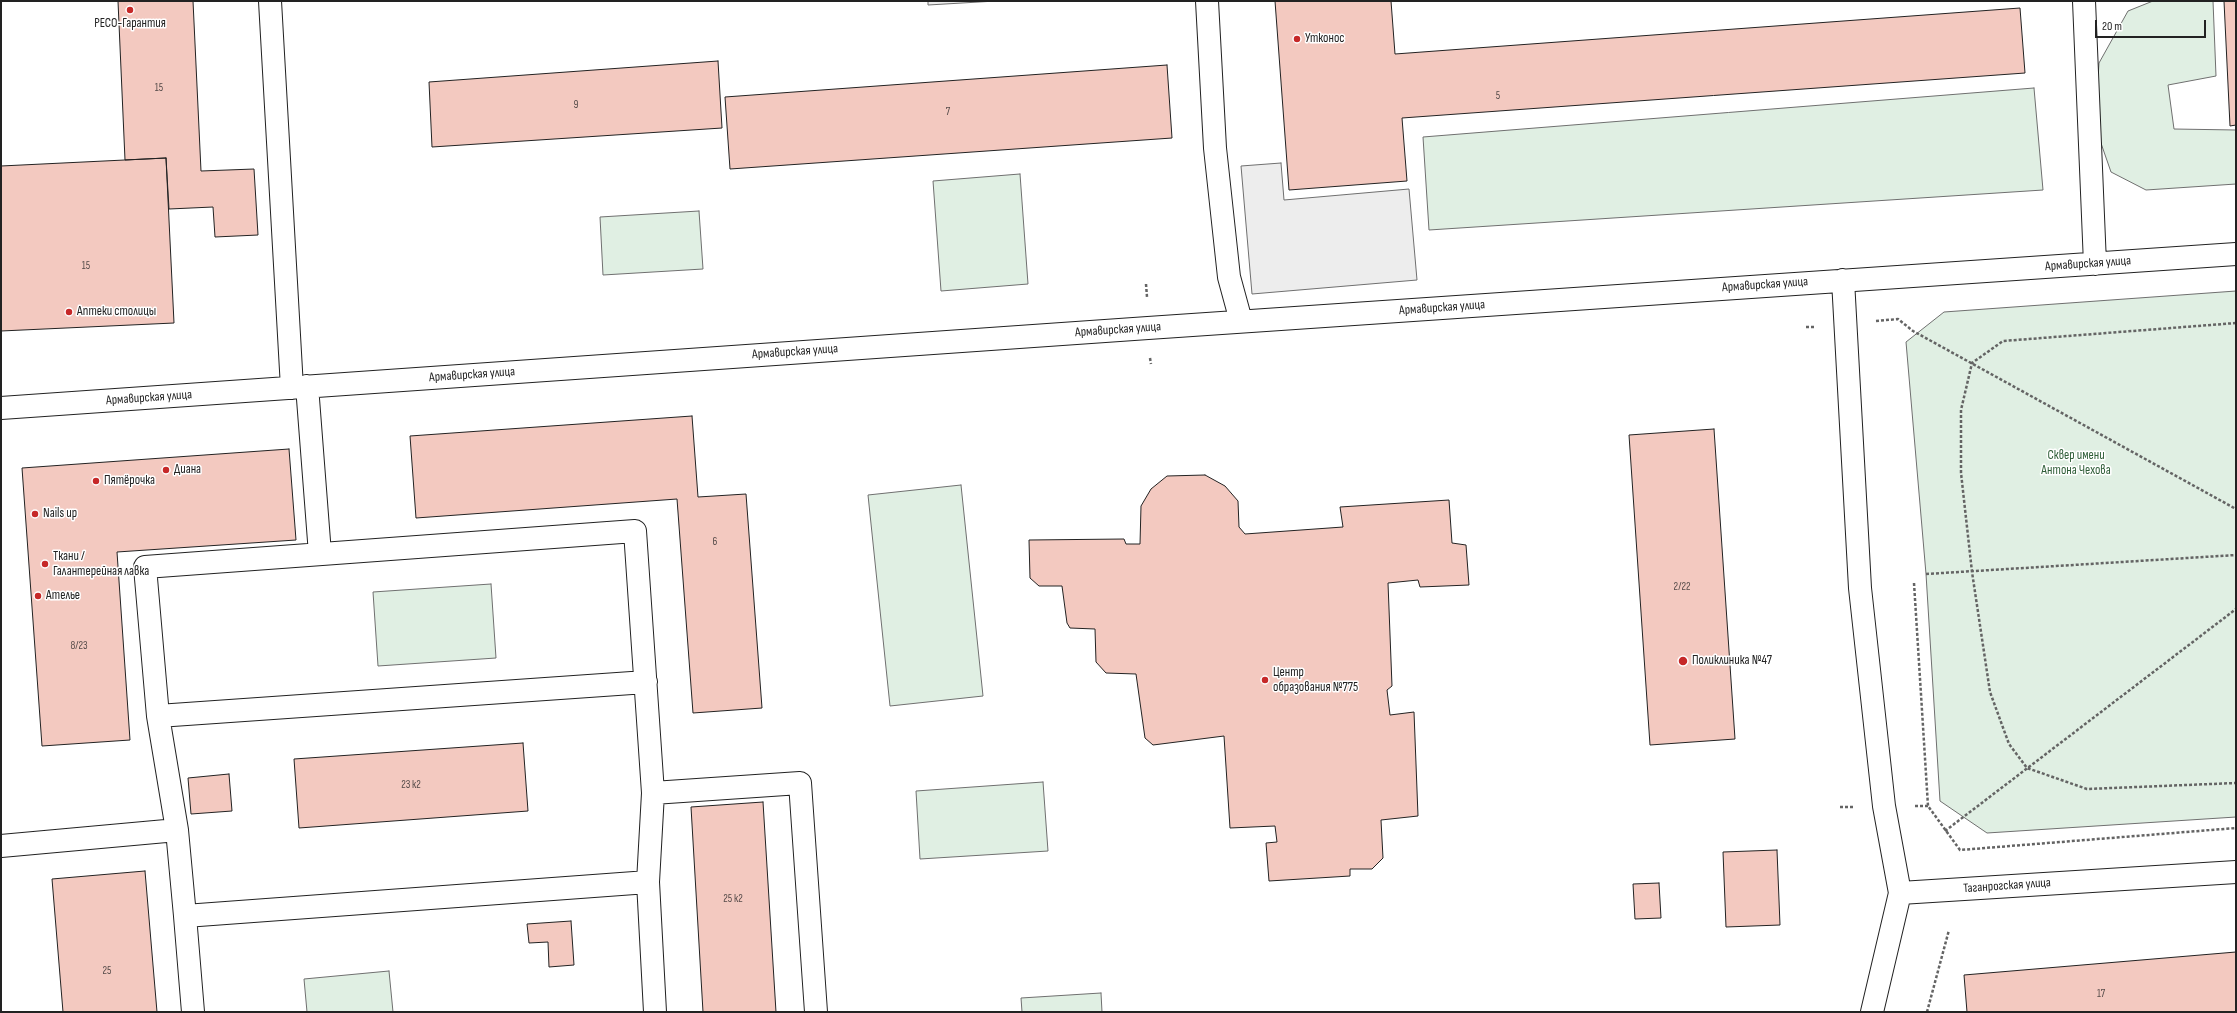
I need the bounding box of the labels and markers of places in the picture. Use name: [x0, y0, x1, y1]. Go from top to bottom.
marker: РЕСО-Гарантия: [125, 5, 135, 15]
place label: РЕСО-Гарантия: [94, 16, 166, 32]
place label: Утконос: [1305, 31, 1344, 47]
marker: Утконос: [1292, 34, 1302, 44]
place label: Аптеки столицы: [77, 304, 156, 320]
marker: Аптеки столицы: [64, 307, 74, 317]
place label: Диана: [174, 462, 201, 478]
marker: Диана: [161, 465, 171, 475]
place label: Пятёрочка: [104, 473, 155, 489]
marker: Пятёрочка: [91, 476, 101, 486]
place label: Nails up: [43, 506, 77, 522]
marker: Nails up: [30, 509, 40, 519]
place label: Ткани / Галантерейная лавка: [53, 549, 149, 580]
marker: Ткани / Галантерейная лавка: [40, 559, 50, 569]
place label: Ателье: [46, 588, 80, 604]
marker: Ателье: [33, 591, 43, 601]
place label: Поликлиника №47: [1692, 653, 1772, 669]
marker: Поликлиника №47: [1677, 655, 1689, 667]
place label: Центр образования №775: [1273, 665, 1358, 696]
marker: Центр образования №775: [1260, 675, 1270, 685]

